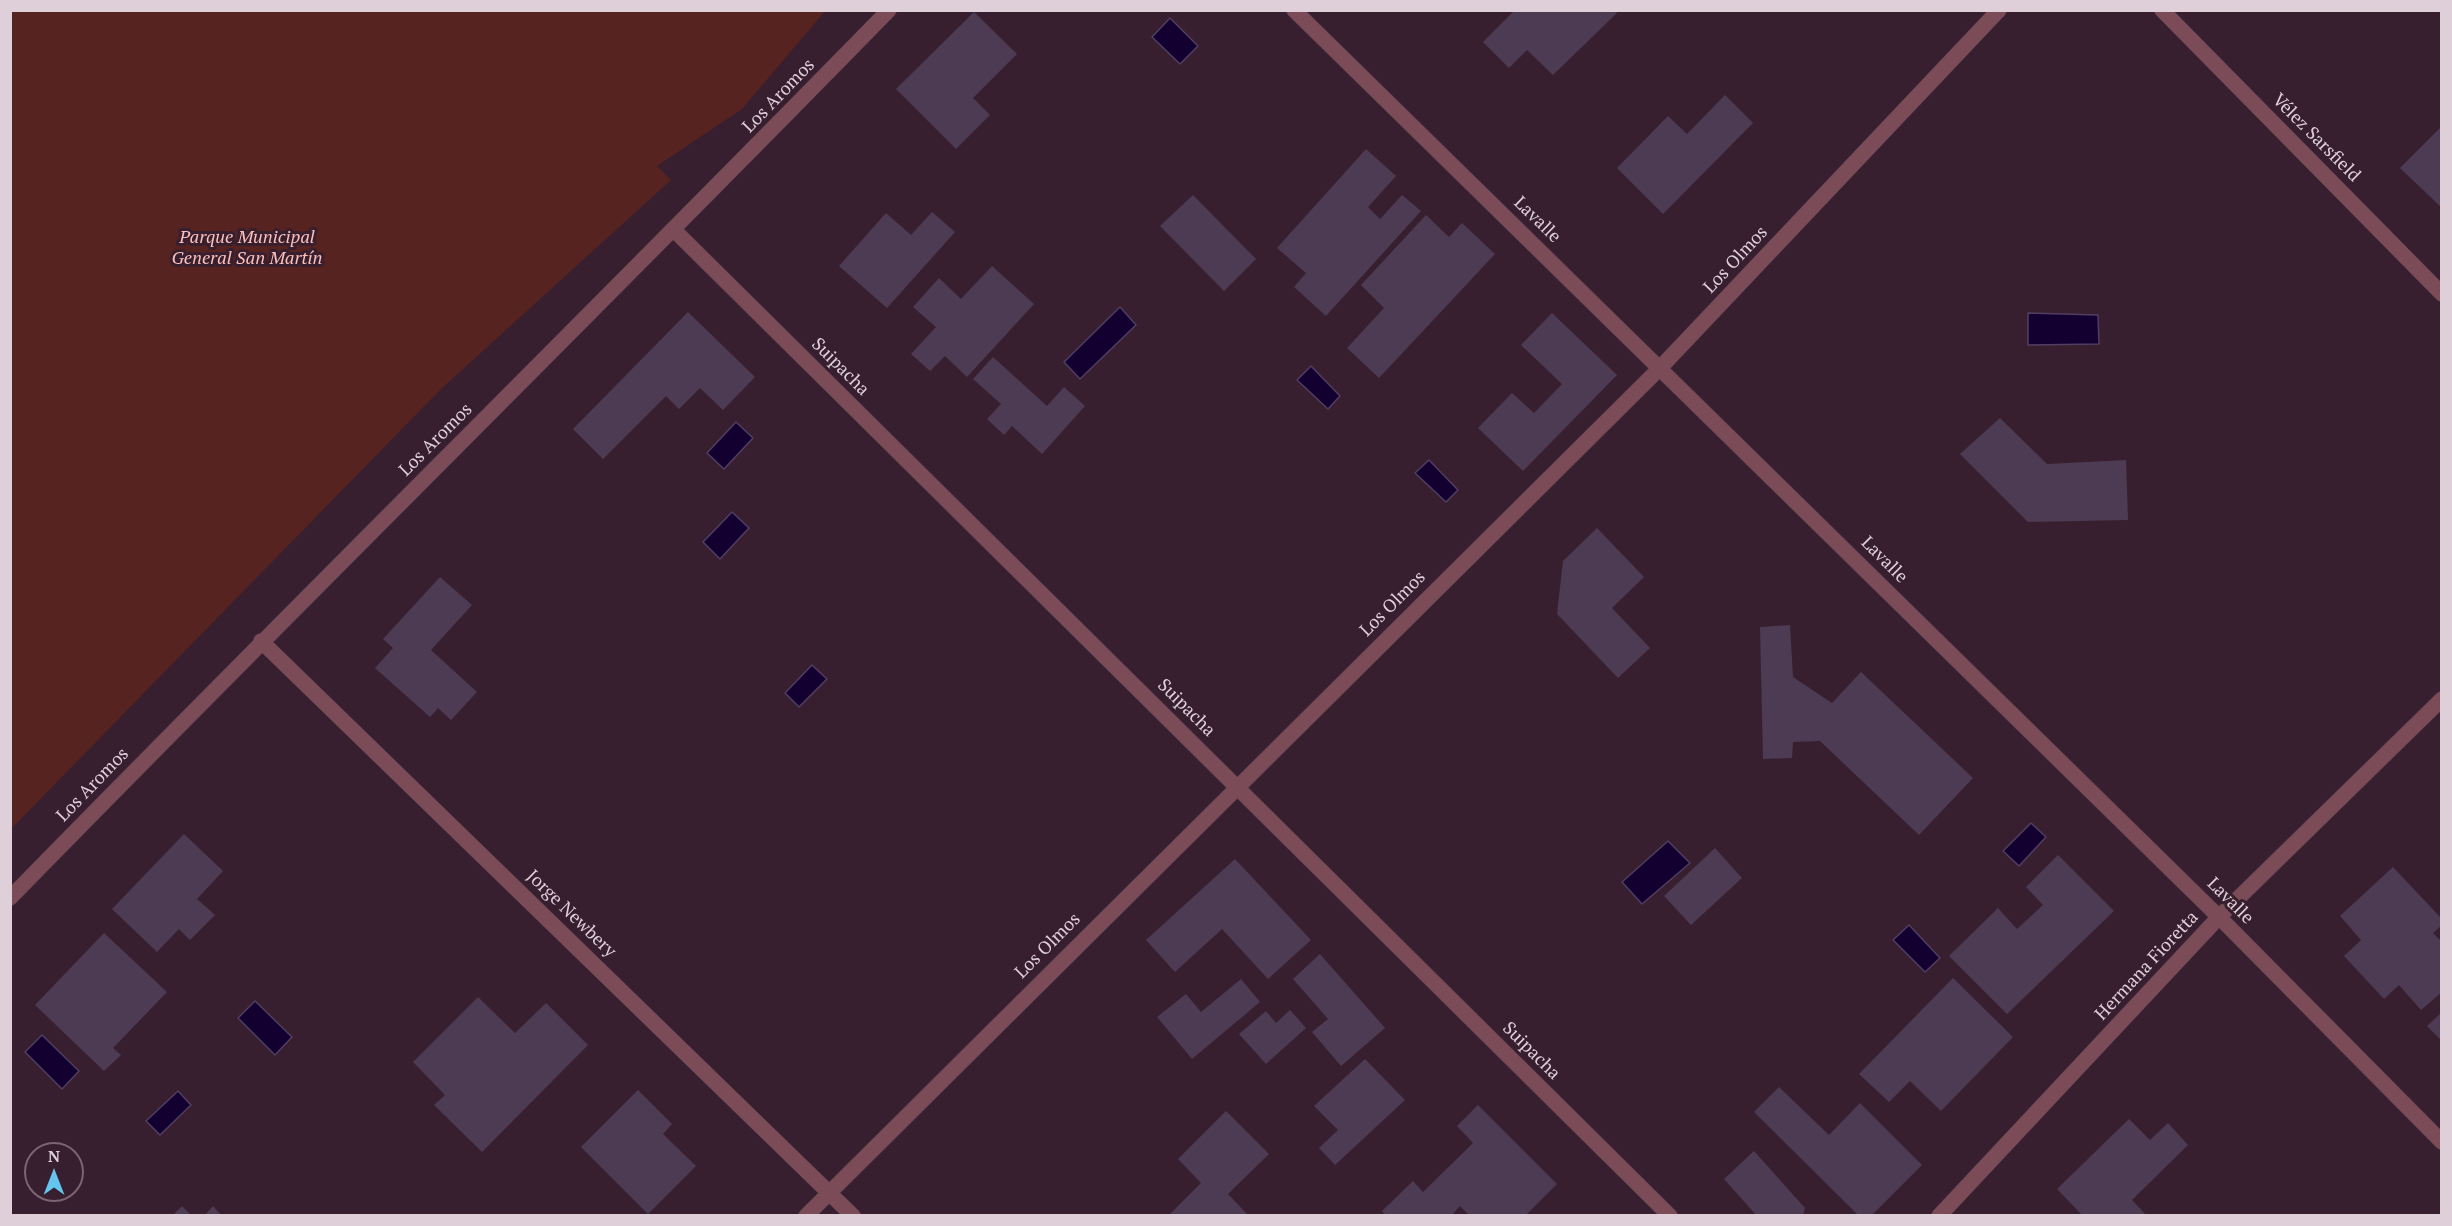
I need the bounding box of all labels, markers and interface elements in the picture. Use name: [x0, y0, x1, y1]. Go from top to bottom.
street label: Los Aromos: [738, 55, 820, 137]
street label: Vélez Sarsfield: [2267, 89, 2365, 187]
street label: Lavalle: [1509, 192, 1565, 248]
street label: Los Olmos: [1699, 222, 1773, 298]
park label: Parque Municipal General San Martín: [172, 227, 322, 270]
street label: Suipacha: [807, 334, 873, 400]
street label: Los Aromos: [395, 399, 477, 481]
street label: Lavalle: [1856, 532, 1912, 588]
street label: Los Olmos: [1356, 567, 1430, 641]
street label: Suipacha: [1153, 675, 1219, 741]
street label: Los Aromos: [52, 744, 134, 826]
street label: Jorge Newbery: [522, 866, 620, 962]
street label: Lavalle: [2202, 873, 2258, 929]
street label: Hermana Fioretta: [2091, 907, 2203, 1025]
street label: Los Olmos: [1011, 909, 1085, 983]
street label: Suipacha: [1498, 1018, 1564, 1084]
north arrow: [24, 1142, 84, 1202]
text: N: [48, 1145, 60, 1167]

